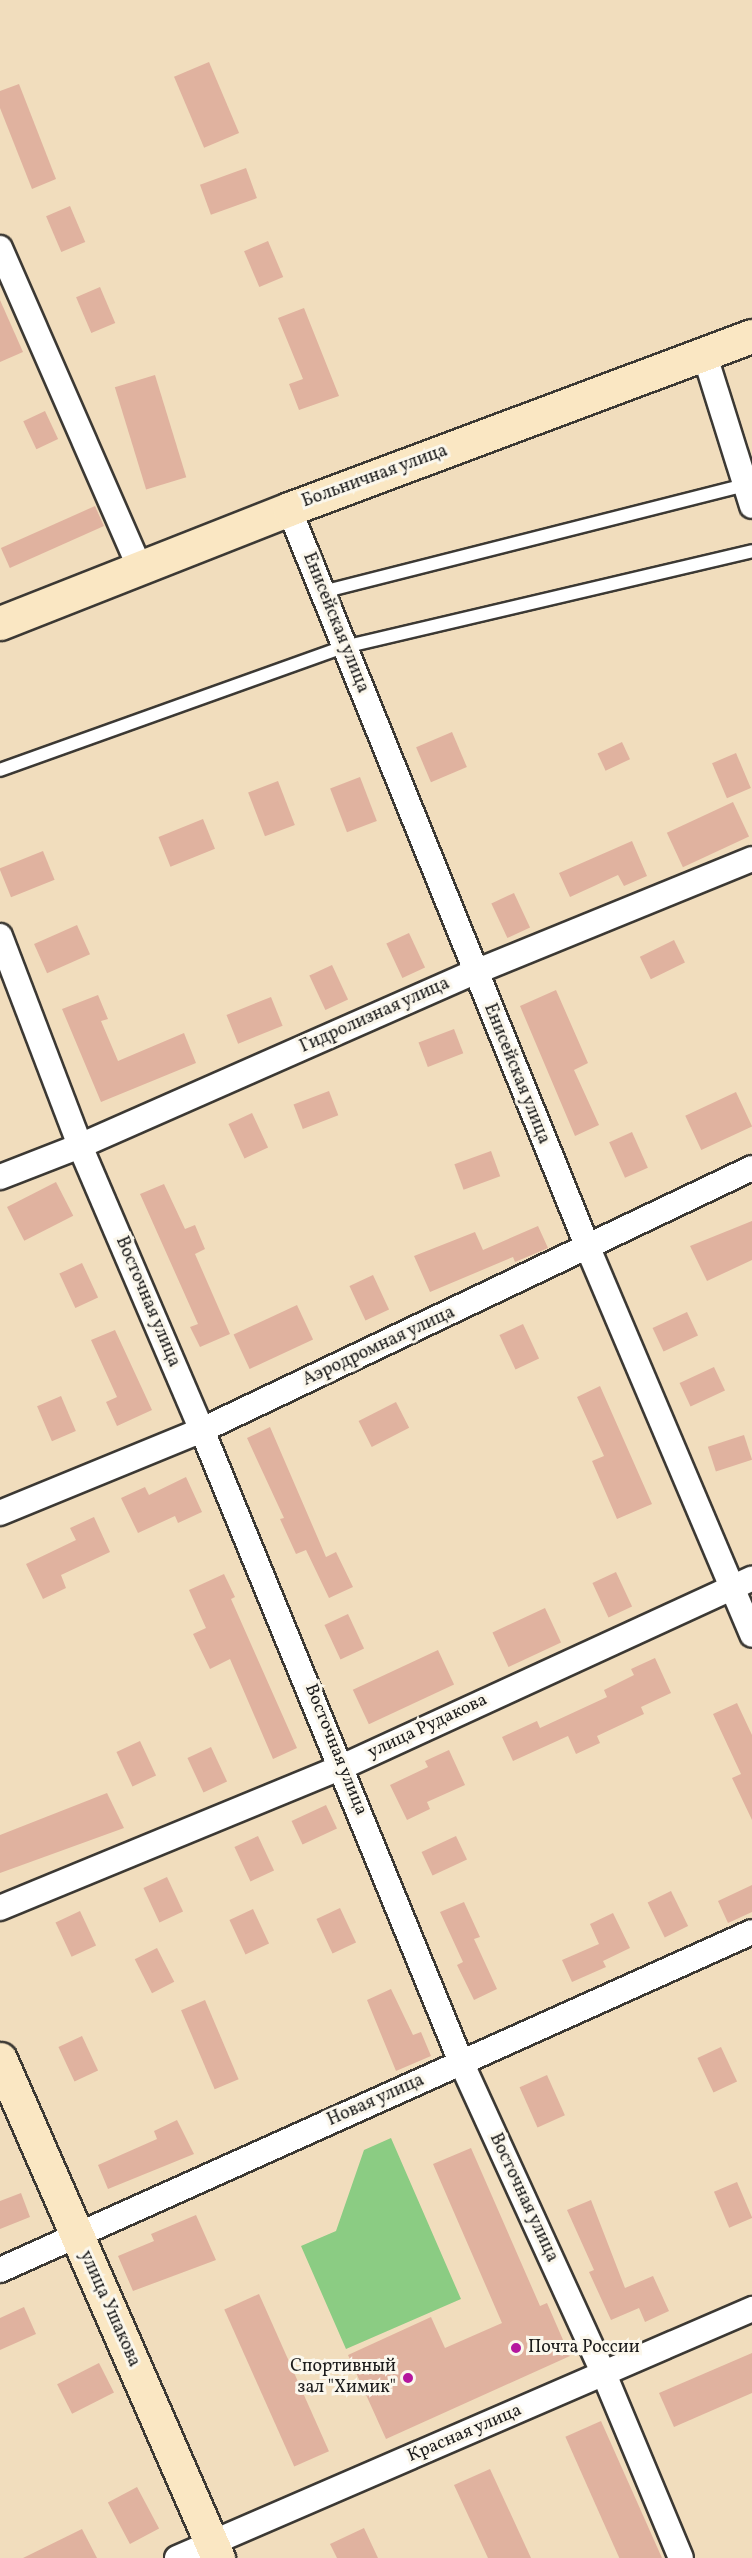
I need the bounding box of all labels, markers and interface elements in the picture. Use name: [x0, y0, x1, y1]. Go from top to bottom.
street label: Больничная улица: [299, 441, 451, 513]
street label: Енисейская улица: [297, 549, 373, 697]
street label: Гидролизная улица: [297, 973, 453, 1059]
street label: Енисейская улица: [478, 1000, 554, 1148]
street label: Восточная улица: [110, 1233, 184, 1371]
street label: Аэродромная улица: [299, 1302, 459, 1392]
street label: Восточная улица: [299, 1681, 371, 1819]
street label: улица Рудакова: [365, 1690, 491, 1764]
street label: Новая улица: [324, 2070, 428, 2132]
street label: Восточная улица: [484, 2130, 562, 2266]
street label: улица Ушакова: [74, 2247, 144, 2371]
place label: Почта России: [528, 2337, 640, 2359]
marker: Почта России: [509, 2341, 523, 2355]
place label: Спортивный зал "Химик": [290, 2357, 396, 2400]
marker: Спортивный зал "Химик": [401, 2371, 415, 2385]
street label: Красная улица: [404, 2400, 526, 2468]

